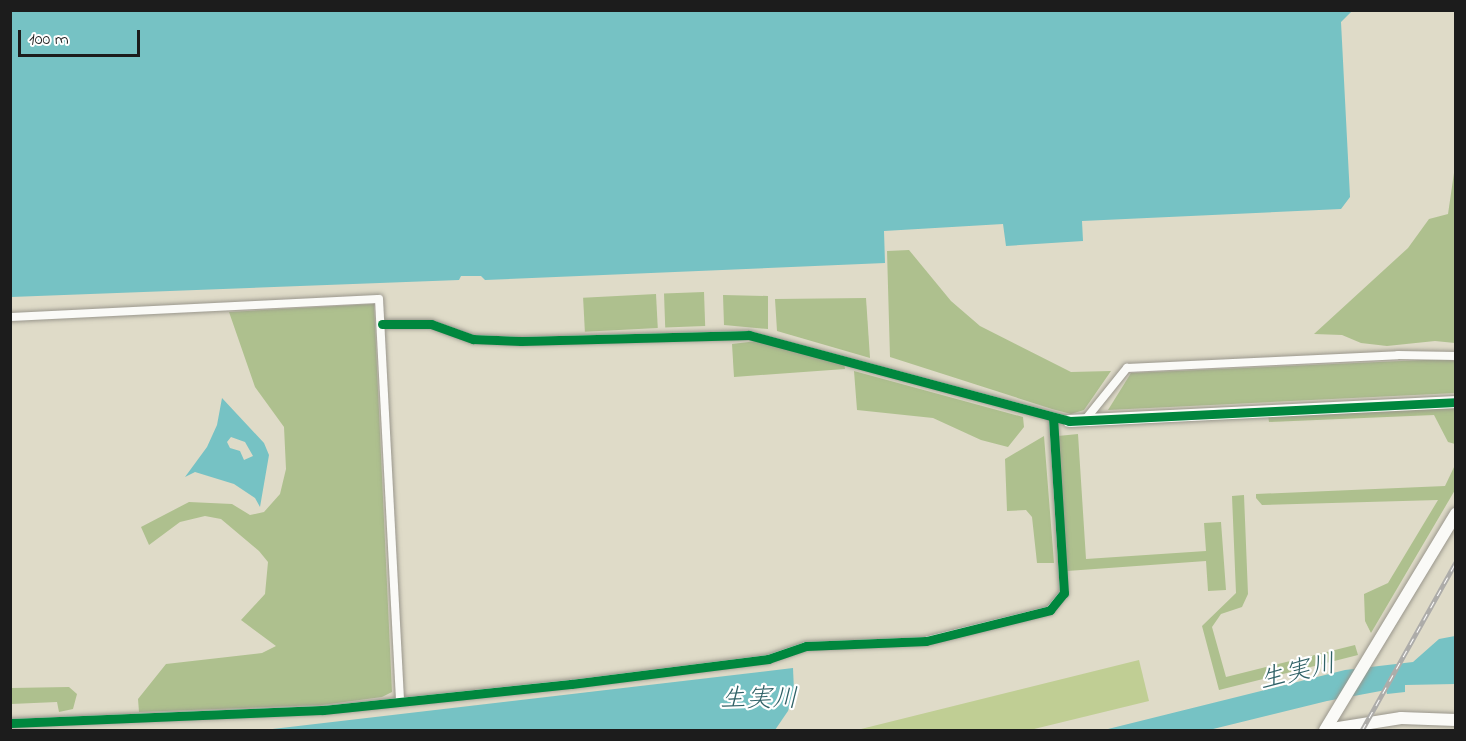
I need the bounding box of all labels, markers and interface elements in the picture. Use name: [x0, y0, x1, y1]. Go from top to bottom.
scale bar: [21, 18, 142, 56]
text: 100 m: [29, 27, 69, 53]
water label: 生実川: [1256, 650, 1340, 698]
water label: 生実川: [720, 685, 798, 717]

